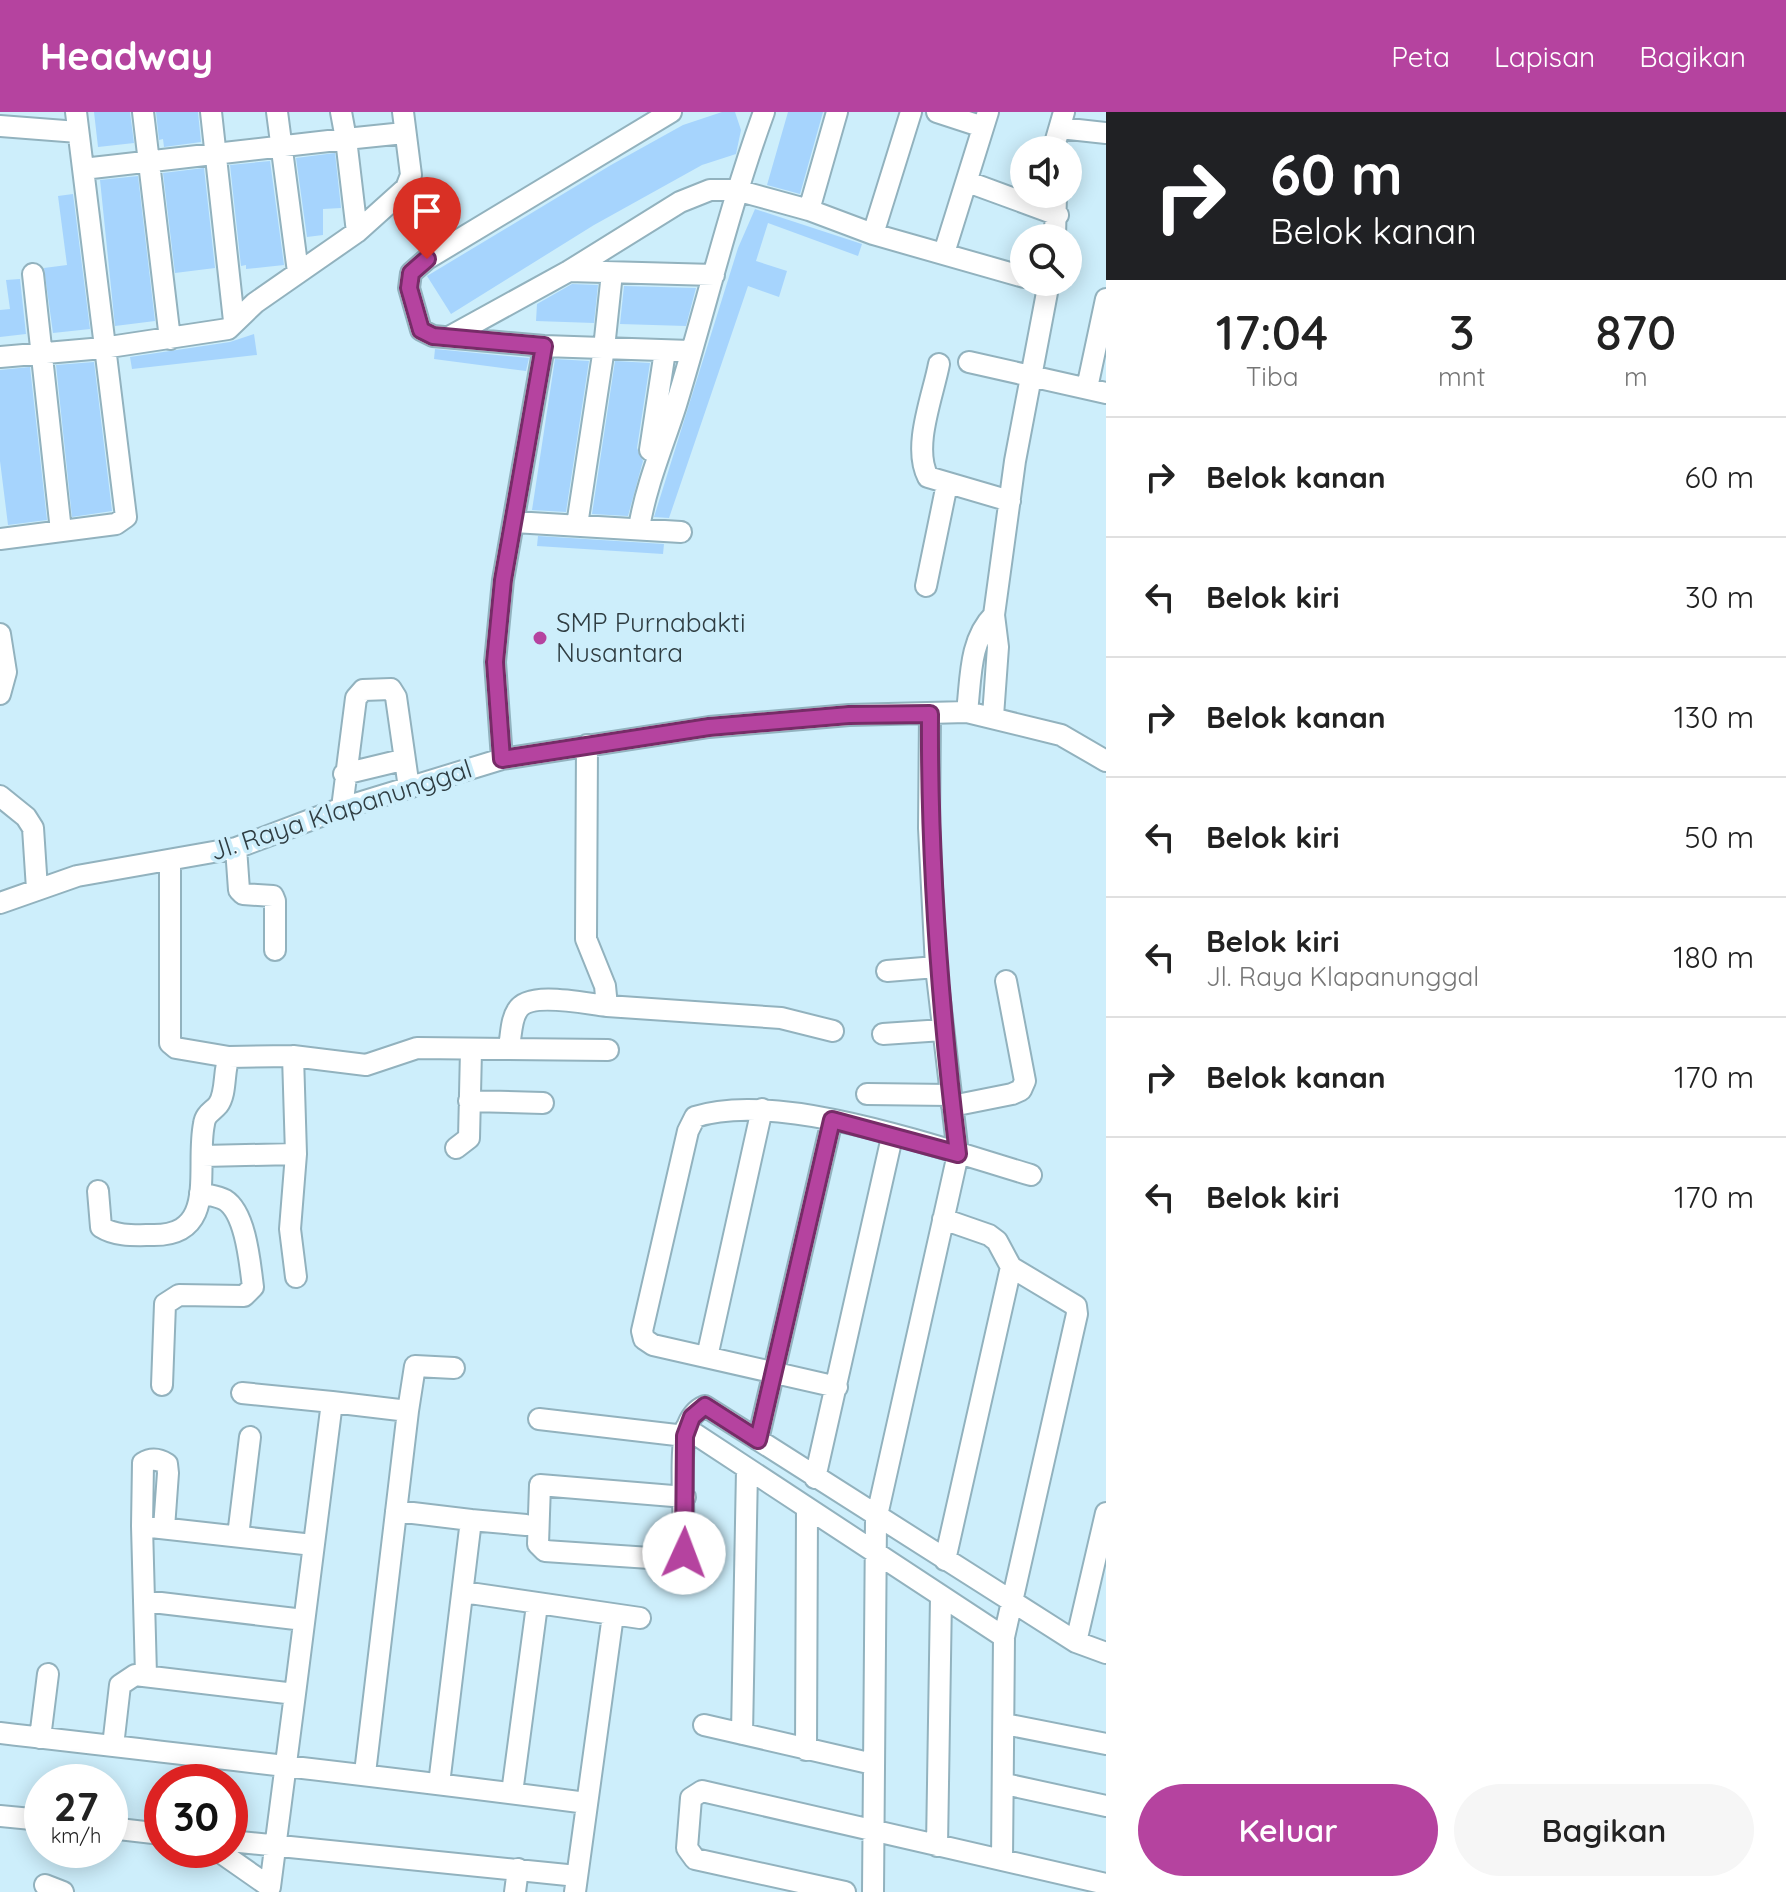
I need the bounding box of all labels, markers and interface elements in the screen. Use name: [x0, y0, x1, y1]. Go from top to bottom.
text: Headway: [40, 32, 213, 80]
text: Peta: [1391, 39, 1450, 74]
text: Lapisan: [1494, 39, 1595, 74]
text: Bagikan: [1639, 39, 1746, 74]
map controls: [1010, 136, 1082, 296]
button: sound: [1010, 136, 1082, 208]
text: 60 m: [1270, 139, 1403, 209]
icon: right: [1138, 144, 1242, 248]
pin: [393, 177, 461, 259]
icon: arrive: [405, 189, 449, 233]
text: Belok kanan: [1270, 208, 1477, 253]
button: search: [1010, 224, 1082, 296]
text: 17:04: [1216, 302, 1328, 362]
text: 3: [1449, 302, 1475, 362]
text: 870: [1595, 302, 1676, 362]
text: Tiba: [1246, 360, 1298, 393]
text: mnt: [1438, 360, 1486, 393]
text: m: [1624, 360, 1648, 393]
icon: right: [1138, 455, 1182, 499]
text: Belok kanan: [1206, 458, 1386, 496]
text: 60 m: [1684, 458, 1754, 496]
icon: left: [1138, 575, 1182, 619]
text: Belok kiri: [1206, 578, 1340, 616]
text: 30 m: [1685, 578, 1754, 616]
place label: SMP Purnabakti Nusantara: [556, 606, 745, 669]
marker: SMP Purnabakti Nusantara: [531, 629, 549, 647]
icon: right: [1138, 695, 1182, 739]
text: Belok kanan: [1206, 698, 1386, 736]
text: 130 m: [1674, 698, 1754, 736]
street label: Jl. Raya Klapanunggal: [206, 752, 476, 867]
icon: left: [1138, 815, 1182, 859]
text: Belok kiri: [1206, 818, 1340, 856]
text: 50 m: [1684, 818, 1754, 856]
text: Belok kiri: [1206, 922, 1340, 960]
icon: left: [1138, 935, 1182, 979]
text: 180 m: [1673, 938, 1754, 976]
text: Jl. Raya Klapanunggal: [1206, 960, 1479, 993]
icon: right: [1138, 1055, 1182, 1099]
text: Belok kanan: [1206, 1058, 1386, 1096]
text: 170 m: [1674, 1058, 1754, 1096]
icon: left: [1138, 1175, 1182, 1219]
text: Belok kiri: [1206, 1178, 1340, 1216]
text: 170 m: [1674, 1178, 1754, 1216]
position arrow: [642, 1511, 726, 1595]
speed limit sign: 30: [144, 1764, 248, 1868]
text: 27: [54, 1781, 98, 1831]
button: Keluar: [1138, 1784, 1438, 1876]
button: Bagikan: [1454, 1784, 1754, 1876]
text: km/h: [51, 1823, 101, 1848]

